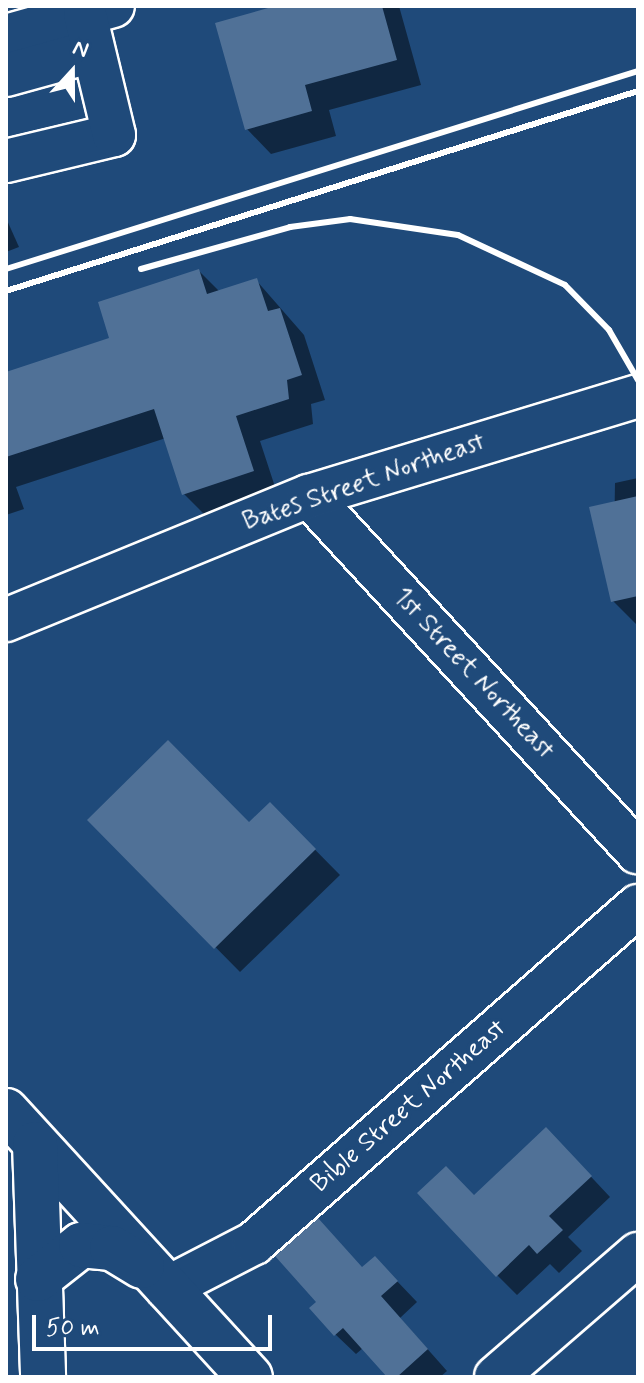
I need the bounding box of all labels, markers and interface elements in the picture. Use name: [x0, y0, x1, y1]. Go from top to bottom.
north arrow: [32, 32, 112, 112]
text: N: [69, 34, 92, 65]
street label: Bates Street Northeast: [239, 427, 489, 539]
street label: 1st Street Northeast: [386, 582, 560, 766]
street label: Bible Street Northeast: [305, 1014, 513, 1200]
scale bar: [36, 1299, 276, 1349]
text: 50 m: [46, 1313, 100, 1344]

